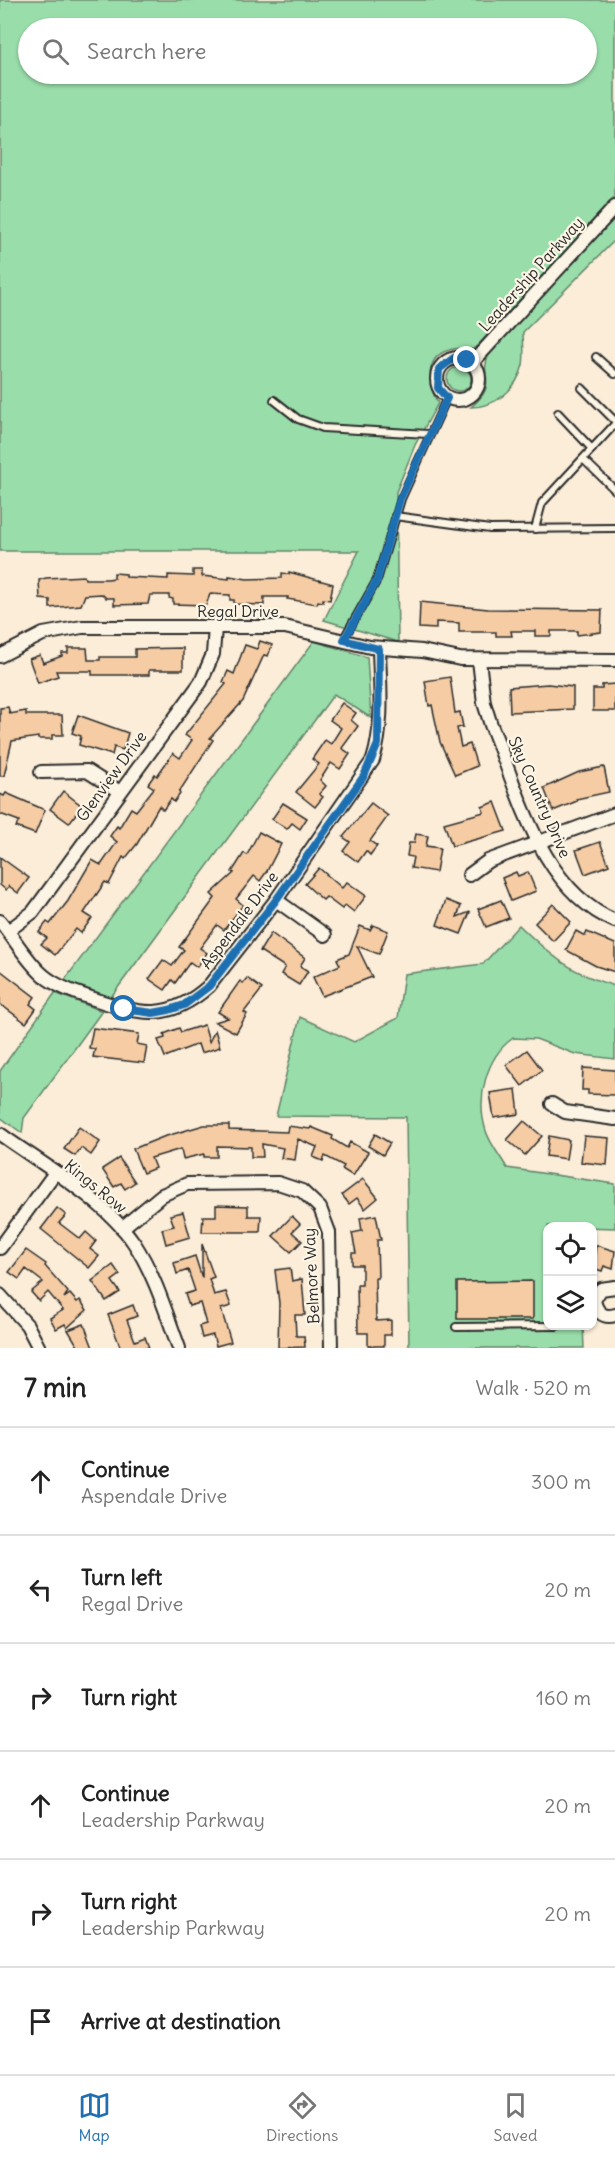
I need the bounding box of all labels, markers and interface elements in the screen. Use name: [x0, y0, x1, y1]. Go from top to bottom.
search box: [18, 18, 597, 84]
icon: search: [39, 35, 72, 68]
text: Search here: [87, 37, 206, 65]
street label: Leadership Parkway: [474, 213, 588, 335]
route end: [453, 346, 479, 372]
street label: Regal Drive: [197, 601, 279, 621]
street label: Glenview Drive: [71, 727, 151, 825]
street label: Sky Country Drive: [504, 733, 576, 861]
street label: Aspendale Drive: [196, 867, 282, 973]
route start: [110, 995, 136, 1021]
street label: Kings Row: [61, 1155, 132, 1217]
map controls: [543, 1222, 597, 1330]
button: locate: [543, 1222, 597, 1276]
street label: Belmore Way: [298, 1227, 324, 1325]
button: layers: [543, 1276, 597, 1330]
text: 7 min: [24, 1371, 87, 1404]
text: Walk · 520 m: [476, 1375, 591, 1400]
text: Continue: [81, 1455, 170, 1483]
icon: ahead: [24, 1465, 57, 1498]
text: 300 m: [531, 1469, 591, 1494]
text: Aspendale Drive: [81, 1483, 227, 1508]
text: Turn left: [81, 1563, 162, 1591]
icon: left: [24, 1573, 57, 1606]
text: 20 m: [545, 1577, 591, 1602]
text: Regal Drive: [81, 1591, 183, 1616]
icon: right: [24, 1681, 57, 1714]
text: Turn right: [81, 1683, 177, 1711]
text: 160 m: [536, 1685, 591, 1710]
text: Continue: [81, 1779, 170, 1807]
icon: ahead: [24, 1789, 57, 1822]
text: 20 m: [545, 1793, 591, 1818]
text: Leadership Parkway: [81, 1807, 265, 1832]
text: Turn right: [81, 1887, 177, 1915]
icon: right: [24, 1897, 57, 1930]
text: 20 m: [545, 1901, 591, 1926]
text: Leadership Parkway: [81, 1915, 265, 1940]
icon: arrive: [24, 2005, 57, 2038]
text: Arrive at destination: [81, 2007, 281, 2035]
tab: Map: [78, 2089, 111, 2145]
tab: Directions: [266, 2089, 338, 2145]
tab: Saved: [494, 2089, 537, 2145]

